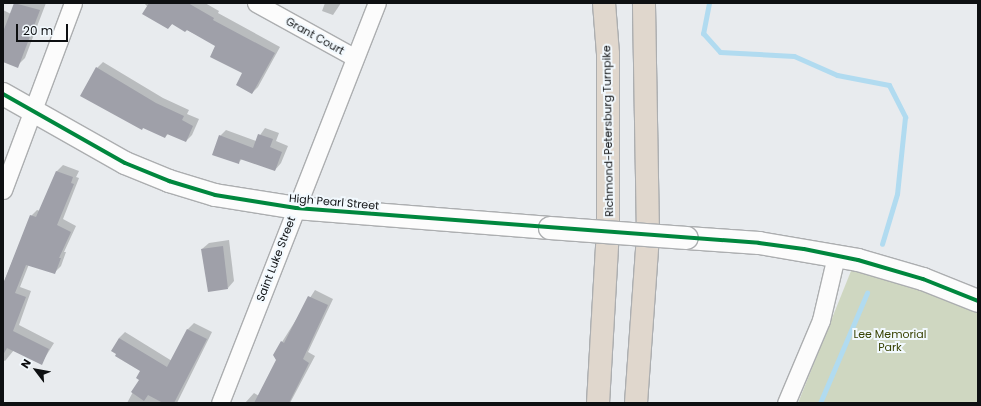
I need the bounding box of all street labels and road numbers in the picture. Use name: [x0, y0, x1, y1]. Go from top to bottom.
street label: Grant Court: [283, 15, 347, 57]
street label: Richmond-Petersburg Turnpike: [600, 45, 616, 217]
street label: High Pearl Street: [288, 191, 380, 213]
street label: Saint Luke Street: [254, 215, 298, 303]

